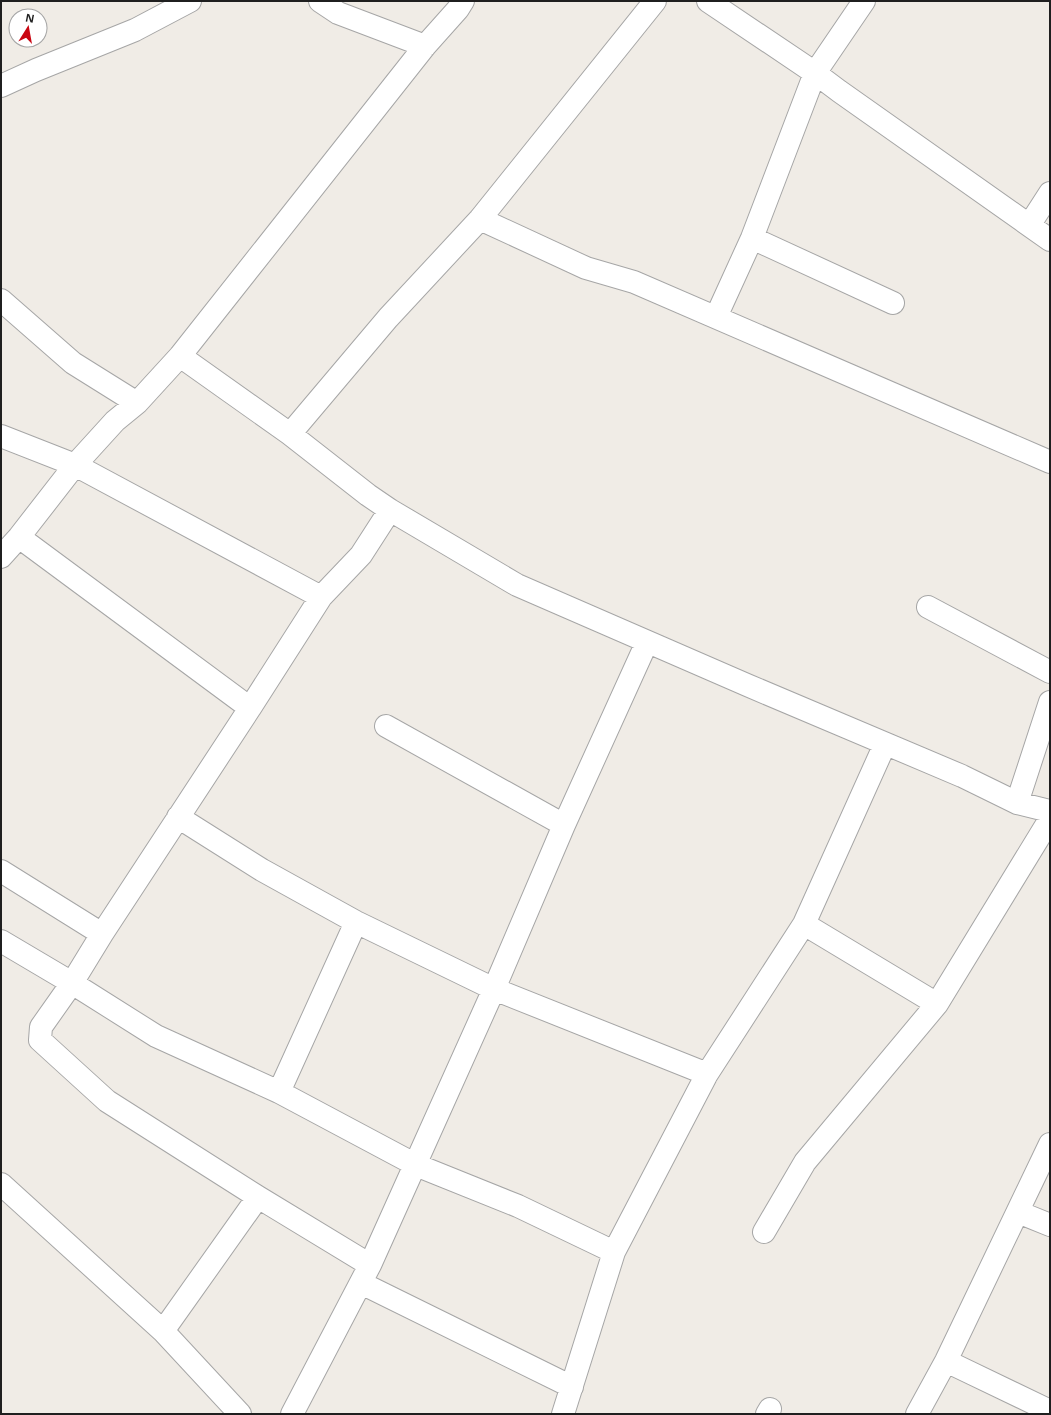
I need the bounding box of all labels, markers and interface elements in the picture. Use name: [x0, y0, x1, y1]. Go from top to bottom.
north arrow: [8, 8, 48, 48]
text: N: [24, 9, 36, 26]

